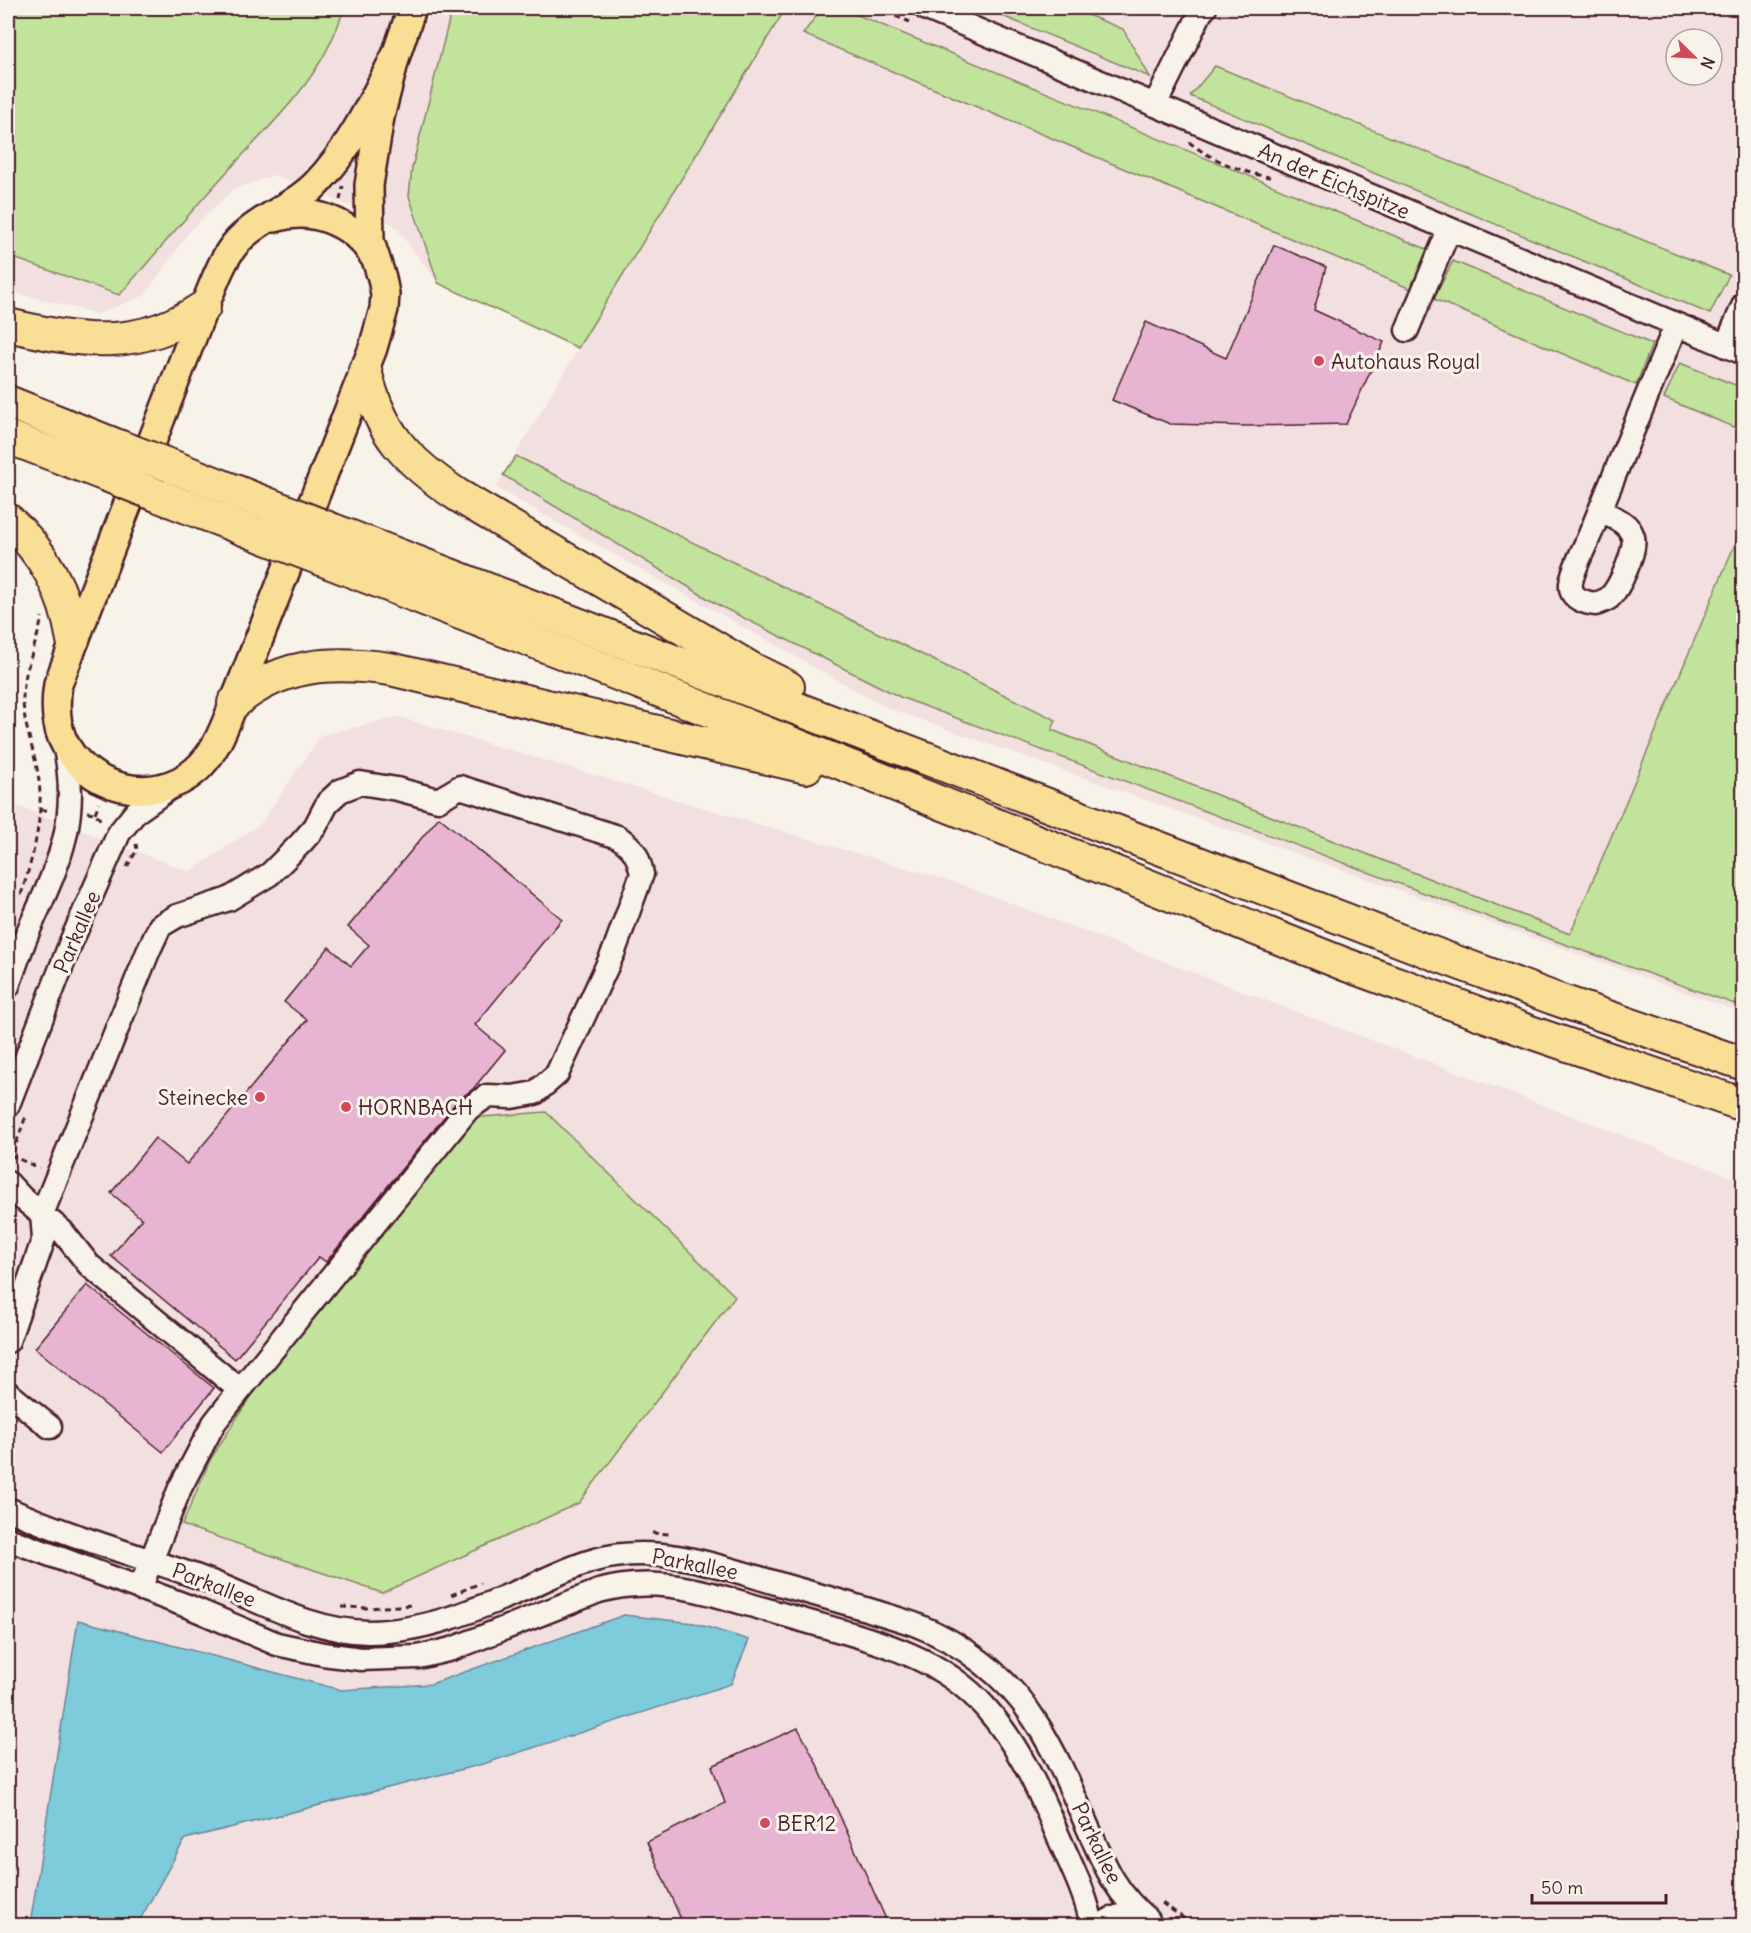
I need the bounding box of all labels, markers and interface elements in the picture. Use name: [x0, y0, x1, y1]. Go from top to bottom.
north arrow: [1664, 27, 1724, 87]
text: N: [1696, 54, 1719, 72]
street label: An der Eichspitze: [1254, 137, 1414, 225]
place label: Autohaus Royal: [1331, 348, 1480, 375]
marker: Autohaus Royal: [1312, 354, 1326, 368]
street label: Parkallee: [48, 887, 106, 977]
place label: Steinecke: [158, 1084, 248, 1111]
marker: Steinecke: [253, 1090, 267, 1104]
place label: HORNBACH: [358, 1094, 473, 1121]
marker: HORNBACH: [339, 1100, 353, 1114]
street label: Parkallee: [650, 1542, 740, 1586]
street label: Parkallee: [168, 1557, 260, 1613]
street label: Parkallee: [1066, 1798, 1128, 1888]
place label: BER12: [777, 1810, 836, 1837]
marker: BER12: [758, 1816, 772, 1830]
scale bar: [1532, 1867, 1666, 1905]
text: 50 m: [1541, 1876, 1583, 1899]

